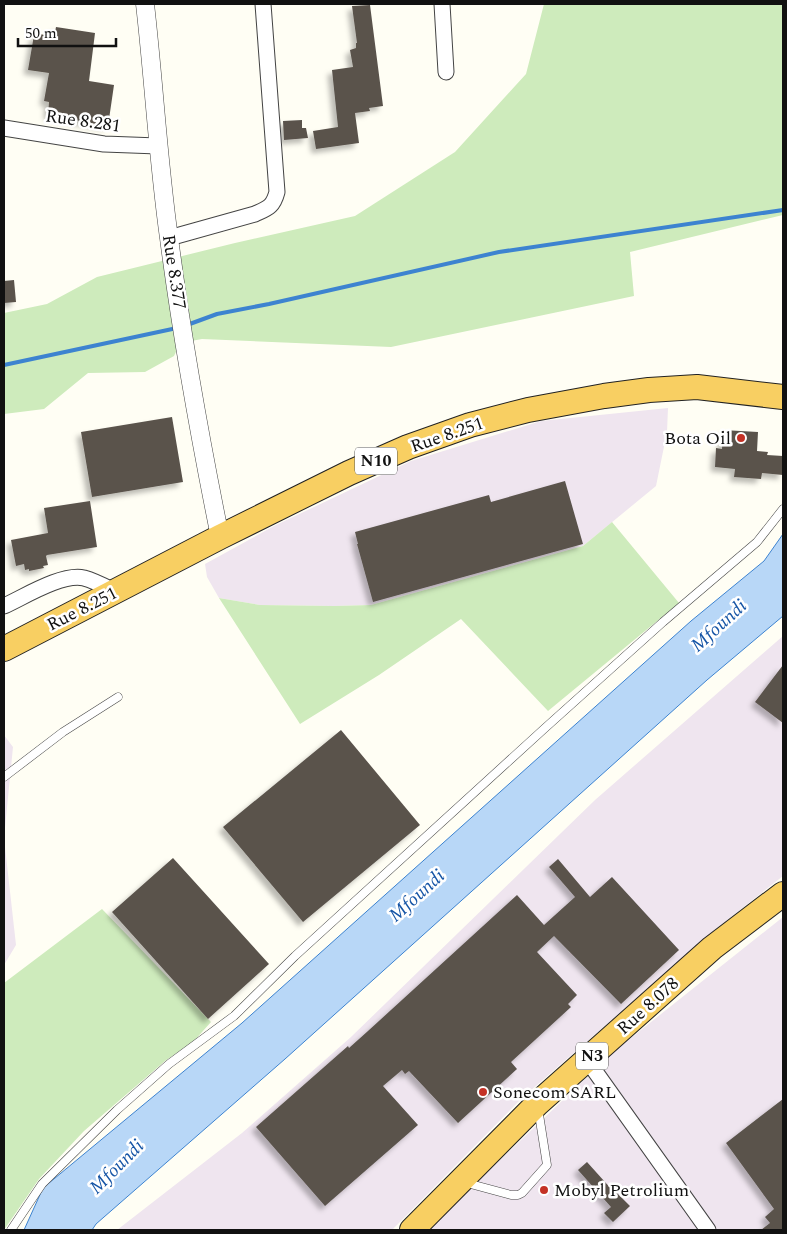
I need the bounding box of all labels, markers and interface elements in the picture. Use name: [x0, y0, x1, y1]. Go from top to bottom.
scale bar: [18, 15, 115, 47]
text: 50 m: [25, 22, 57, 45]
street label: Rue 8.281: [44, 102, 122, 140]
street label: Rue 8.377: [155, 232, 193, 312]
street label: Rue 8.251: [407, 410, 487, 460]
place label: Bota Oil: [664, 425, 731, 452]
marker: Bota Oil: [735, 432, 747, 444]
road number: N10: [355, 448, 397, 474]
street label: Rue 8.251: [42, 580, 122, 638]
water label: Mfoundi: [684, 592, 754, 660]
water label: Mfoundi: [382, 862, 452, 930]
street label: Rue 8.078: [611, 971, 685, 1041]
road number: N3: [576, 1042, 608, 1070]
place label: Sonecom SARL: [493, 1079, 616, 1106]
marker: Sonecom SARL: [477, 1086, 489, 1098]
water label: Mfoundi: [83, 1133, 151, 1201]
place label: Mobyl Petrolium: [554, 1177, 689, 1204]
marker: Mobyl Petrolium: [538, 1184, 550, 1196]

